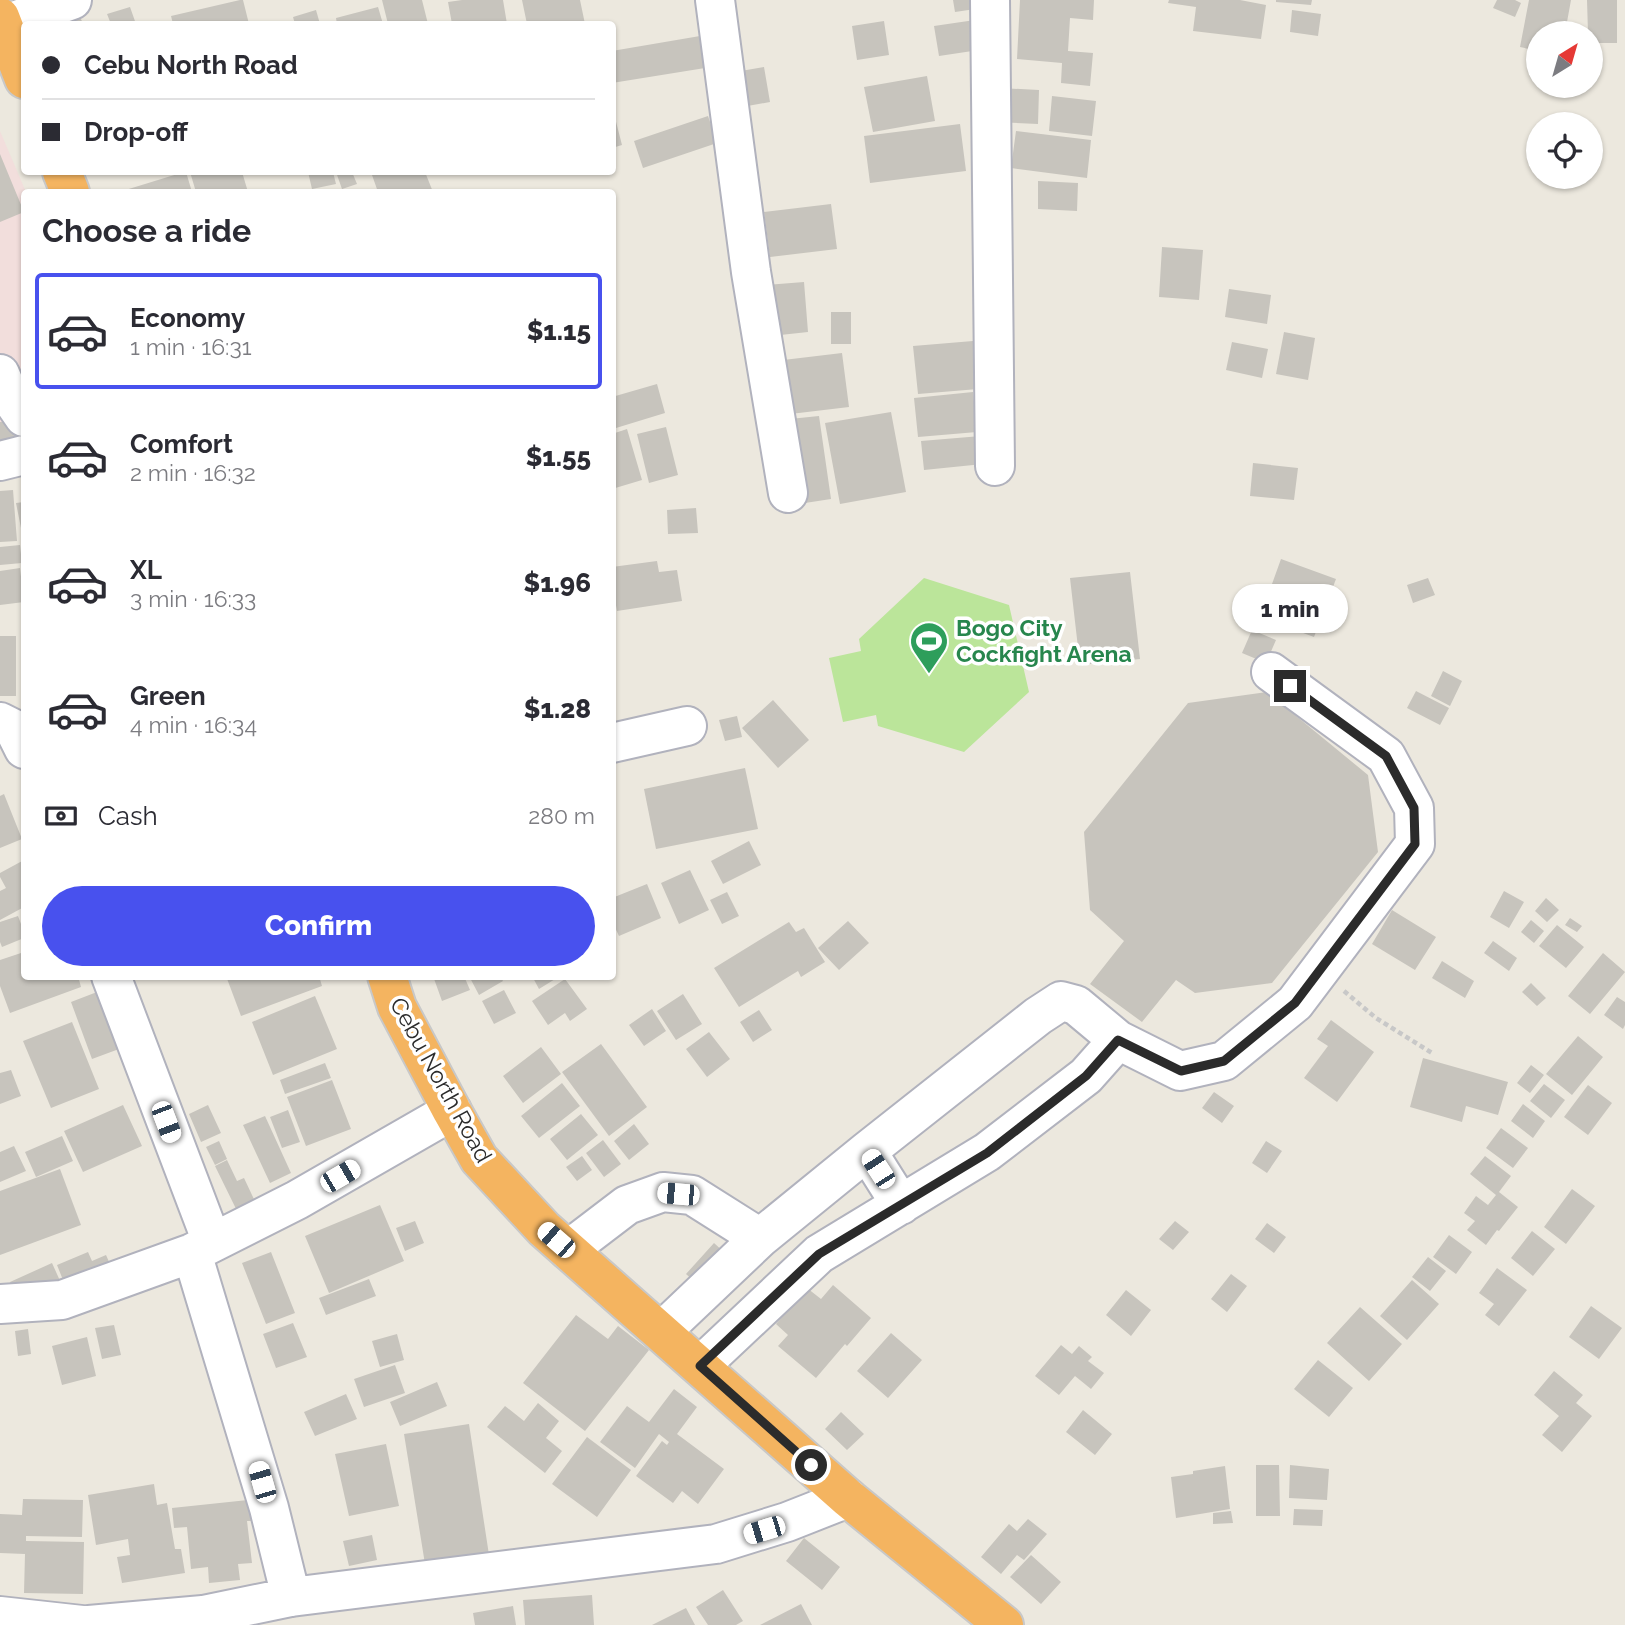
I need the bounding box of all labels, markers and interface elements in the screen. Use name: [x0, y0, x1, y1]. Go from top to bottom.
north arrow: [1526, 21, 1603, 98]
map controls: [1526, 21, 1603, 189]
text: Cebu North Road: [84, 50, 298, 80]
button: locate: [1526, 112, 1603, 189]
text: Drop-off: [84, 117, 188, 147]
text: Choose a ride: [42, 212, 251, 249]
icon: car: [46, 300, 109, 363]
text: Economy: [130, 303, 245, 333]
text: $1.15: [527, 316, 591, 346]
text: 1 min · 16:31: [130, 333, 252, 360]
icon: car: [46, 426, 109, 489]
text: Comfort: [130, 429, 233, 459]
text: $1.55: [526, 442, 591, 472]
text: 2 min · 16:32: [130, 459, 256, 486]
icon: car: [46, 552, 109, 615]
text: XL: [130, 555, 162, 585]
text: $1.96: [524, 568, 591, 598]
callout: 1 min: [1232, 584, 1348, 634]
text: 3 min · 16:33: [130, 585, 256, 612]
text: 1 min: [1260, 595, 1320, 622]
place label: Bogo City Cockfight Arena: [956, 614, 1132, 667]
sports icon: Bogo City Cockfight Arena: [908, 620, 950, 675]
route end: [1274, 670, 1306, 702]
icon: car: [46, 678, 109, 741]
text: Green: [130, 681, 206, 711]
text: $1.28: [524, 694, 591, 724]
text: 4 min · 16:34: [130, 711, 257, 738]
icon: cash: [42, 797, 80, 835]
text: Cash: [98, 801, 158, 831]
text: 280 m: [528, 802, 595, 829]
button: Confirm: [42, 886, 595, 966]
street label: Cebu North Road: [385, 993, 498, 1167]
car: [149, 1099, 184, 1145]
car: [858, 1146, 899, 1192]
car: [317, 1156, 364, 1196]
car: [657, 1182, 700, 1206]
car: [534, 1218, 579, 1262]
route start: [795, 1449, 827, 1481]
car: [247, 1459, 278, 1505]
car: [741, 1514, 788, 1546]

